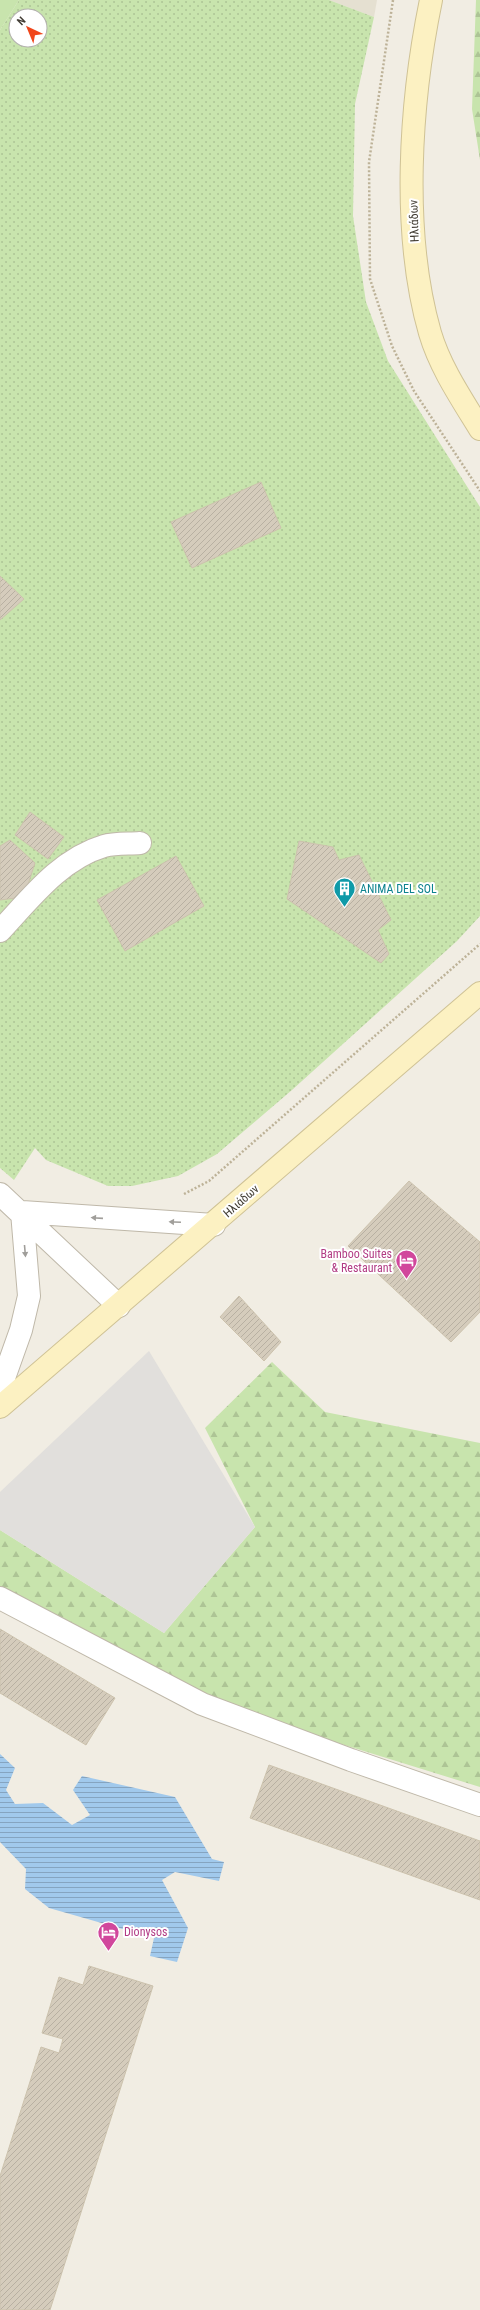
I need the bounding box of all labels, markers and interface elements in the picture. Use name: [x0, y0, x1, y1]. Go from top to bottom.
north arrow: [8, 8, 48, 48]
text: N: [14, 14, 29, 28]
street label: Ηλιάδων: [406, 200, 422, 242]
building icon: ANIMA DEL SOL: [331, 876, 357, 909]
place label: ANIMA DEL SOL: [360, 882, 437, 896]
street label: Ηλιάδων: [220, 1182, 262, 1220]
one-way arrow: [91, 1214, 103, 1221]
one-way arrow: [169, 1219, 181, 1226]
one-way arrow: [22, 1245, 28, 1257]
place label: Bamboo Suites & Restaurant: [321, 1247, 392, 1275]
hotel icon: Bamboo Suites & Restaurant: [394, 1248, 420, 1281]
hotel icon: Dionysos: [96, 1919, 122, 1952]
place label: Dionysos: [124, 1925, 167, 1939]

